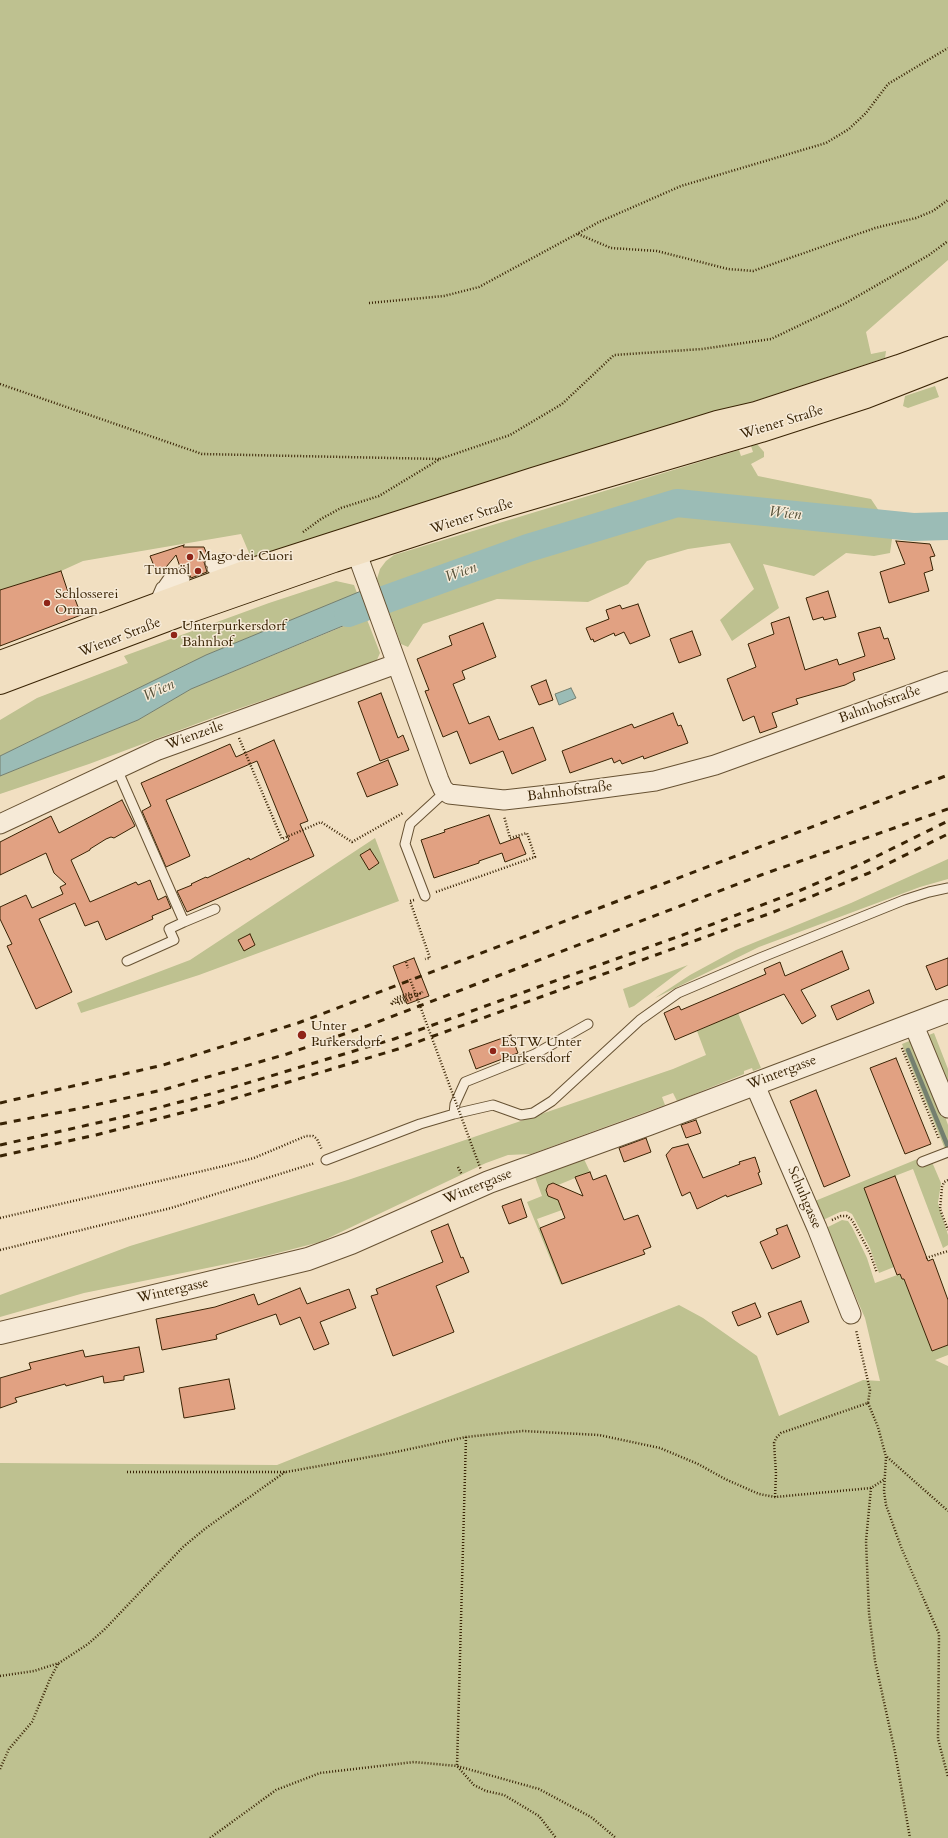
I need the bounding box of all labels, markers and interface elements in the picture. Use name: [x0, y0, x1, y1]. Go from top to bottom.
street label: Wiener Straße: [738, 402, 826, 444]
street label: Wiener Straße: [428, 496, 516, 538]
water label: Wien: [768, 503, 802, 525]
place label: Mago dei Cuori: [198, 549, 293, 565]
marker: Mago dei Cuori: [185, 552, 195, 562]
water label: Wien: [443, 559, 479, 587]
place label: Turmöl: [144, 563, 190, 579]
marker: Turmöl: [193, 566, 203, 576]
place label: Schlosserei Orman: [55, 587, 118, 620]
marker: Schlosserei Orman: [42, 598, 52, 608]
street label: Wiener Straße: [77, 615, 163, 661]
place label: Unterpurkersdorf Bahnhof: [182, 619, 286, 652]
marker: Unterpurkersdorf Bahnhof: [169, 630, 179, 640]
water label: Wien: [141, 676, 177, 706]
street label: Bahnhofstraße: [837, 682, 923, 728]
street label: Wienzeile: [164, 718, 226, 754]
street label: Bahnhofstraße: [526, 778, 614, 806]
place label: Unter Purkersdorf: [311, 1019, 380, 1052]
marker: Unter Purkersdorf: [296, 1029, 308, 1041]
place label: ESTW Unter Purkersdorf: [501, 1035, 581, 1068]
marker: ESTW Unter Purkersdorf: [488, 1046, 498, 1056]
street label: Wintergasse: [745, 1052, 819, 1094]
street label: Schuhgasse: [783, 1164, 825, 1232]
street label: Wintergasse: [441, 1166, 515, 1208]
street label: Wintergasse: [136, 1275, 210, 1307]

